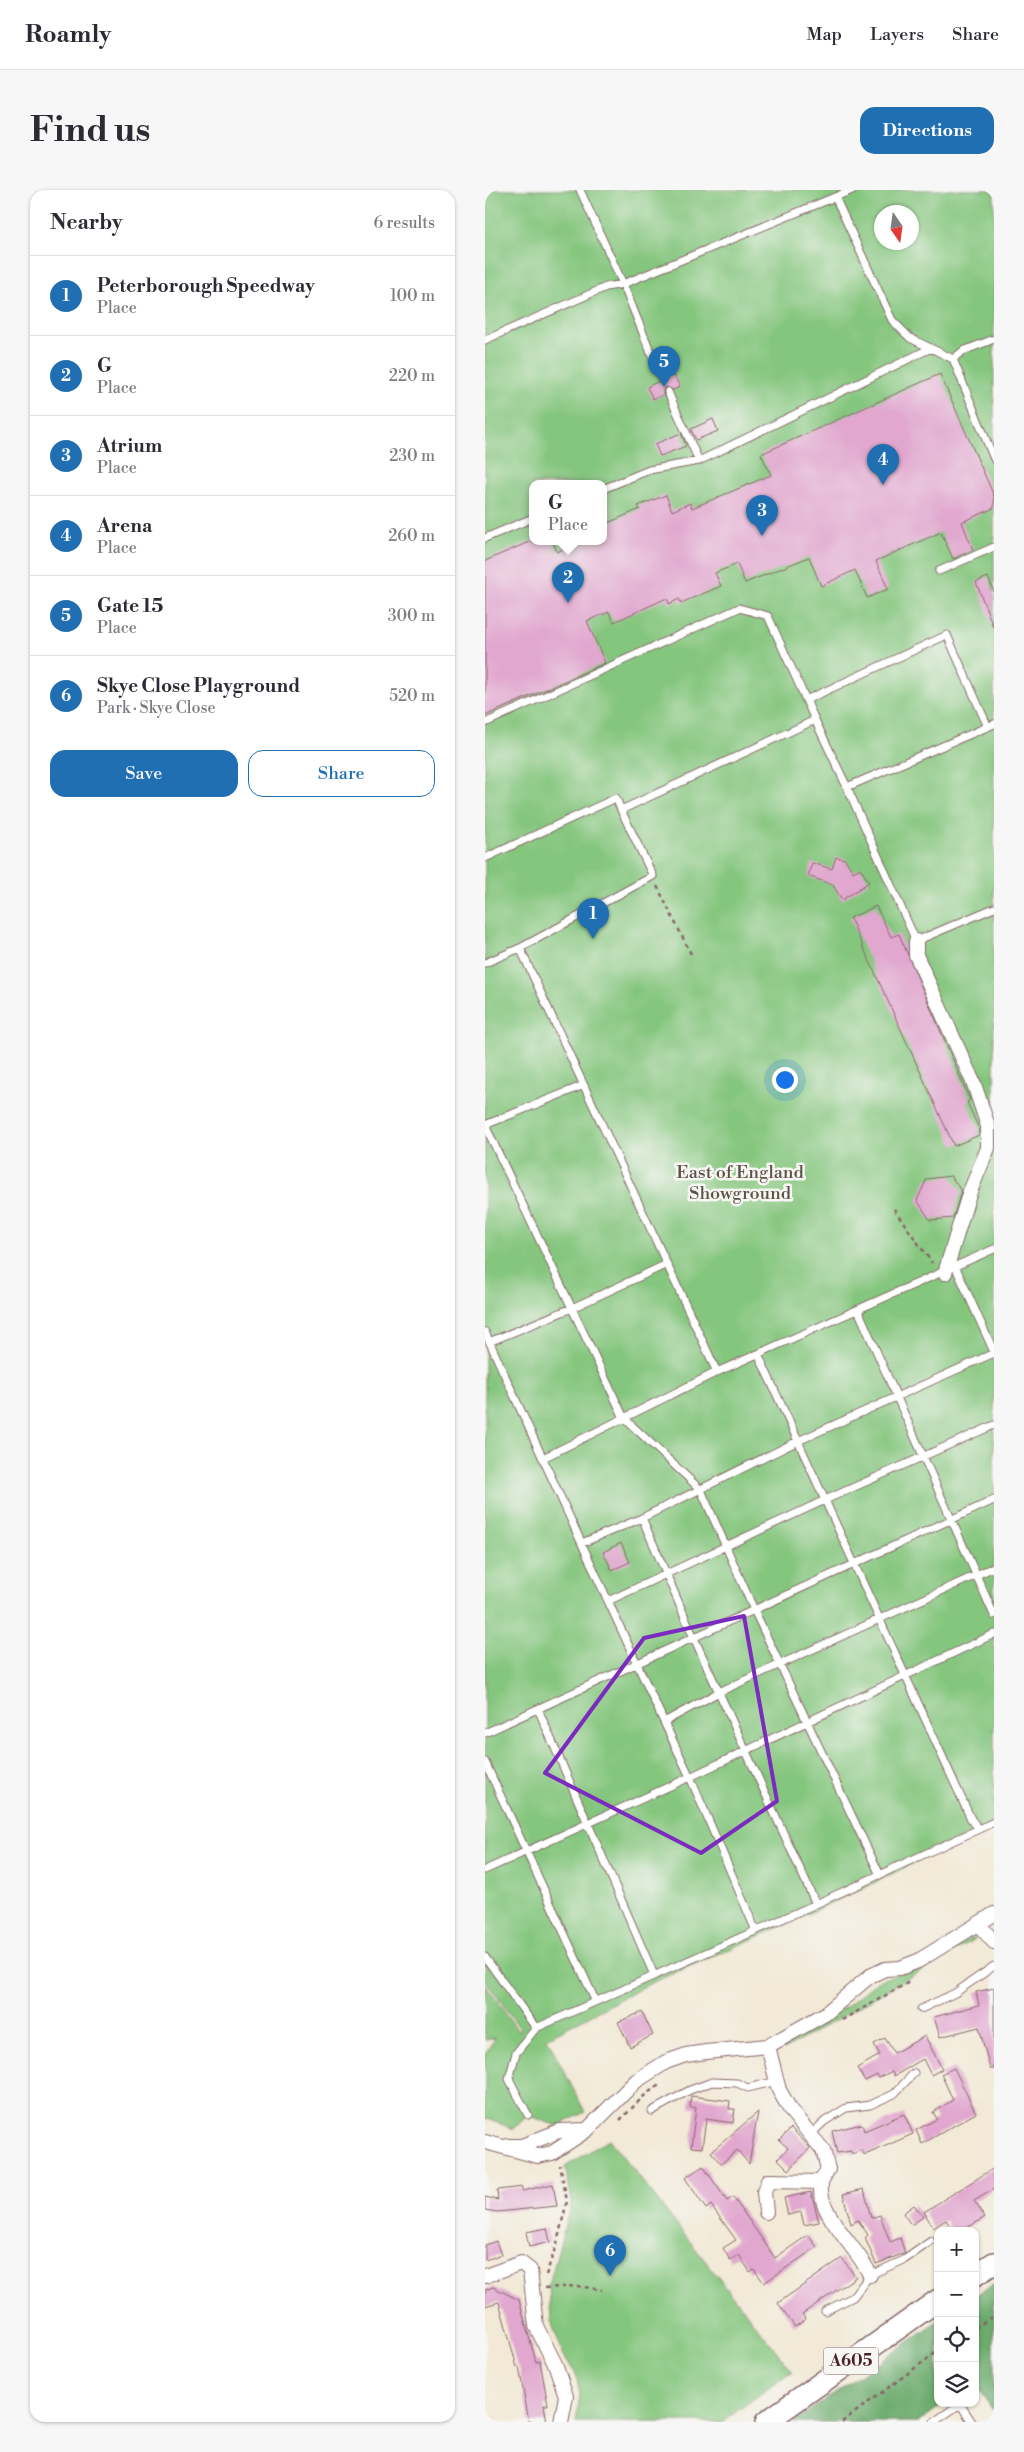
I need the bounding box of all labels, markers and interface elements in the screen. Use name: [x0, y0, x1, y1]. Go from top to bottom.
text: Roamly: [25, 20, 111, 50]
text: Map: [807, 23, 842, 46]
text: Layers: [870, 23, 924, 46]
text: Share: [952, 23, 999, 46]
button: Directions: [860, 107, 994, 154]
text: Find us: [30, 109, 150, 152]
north arrow: [874, 205, 919, 250]
text: Nearby: [50, 210, 123, 236]
text: 6 results: [374, 213, 435, 233]
text: Peterborough Speedway: [97, 274, 315, 298]
text: 1: [62, 286, 70, 306]
text: 100 m: [390, 286, 435, 306]
text: Place: [97, 298, 137, 318]
pin: 5: [648, 346, 680, 387]
text: G: [97, 354, 112, 378]
text: 2: [61, 366, 71, 386]
text: 220 m: [389, 366, 435, 386]
text: Place: [97, 378, 137, 398]
text: Atrium: [97, 434, 162, 458]
pin: 4: [867, 444, 899, 485]
text: 3: [61, 446, 71, 466]
text: 230 m: [389, 446, 435, 466]
text: Place: [97, 458, 137, 478]
popup: [529, 480, 607, 545]
text: G: [548, 491, 563, 515]
pin: 3: [746, 495, 778, 536]
text: Arena: [97, 514, 152, 538]
text: Place: [548, 515, 588, 535]
text: 4: [61, 526, 71, 546]
text: 260 m: [388, 526, 435, 546]
text: Place: [97, 538, 137, 558]
pin: 2: [552, 562, 584, 603]
text: Gate 15: [97, 594, 163, 618]
text: 5: [61, 606, 71, 626]
text: 300 m: [388, 606, 435, 626]
text: Place: [97, 618, 137, 638]
text: Skye Close Playground: [97, 674, 300, 698]
text: 6: [61, 686, 71, 706]
text: 520 m: [389, 686, 435, 706]
text: Park · Skye Close: [97, 698, 216, 718]
button: Save: [50, 750, 238, 797]
button: Share: [248, 750, 435, 797]
pin: 1: [577, 898, 609, 939]
your location: [772, 1067, 798, 1093]
park label: East of England Showground: [676, 1161, 805, 1205]
map controls: [934, 2227, 979, 2407]
button: +: [934, 2227, 979, 2272]
pin: 6: [594, 2235, 626, 2276]
button: −: [934, 2272, 979, 2317]
button: locate: [934, 2317, 979, 2362]
road number: A605: [823, 2348, 879, 2374]
button: layers: [934, 2362, 979, 2407]

